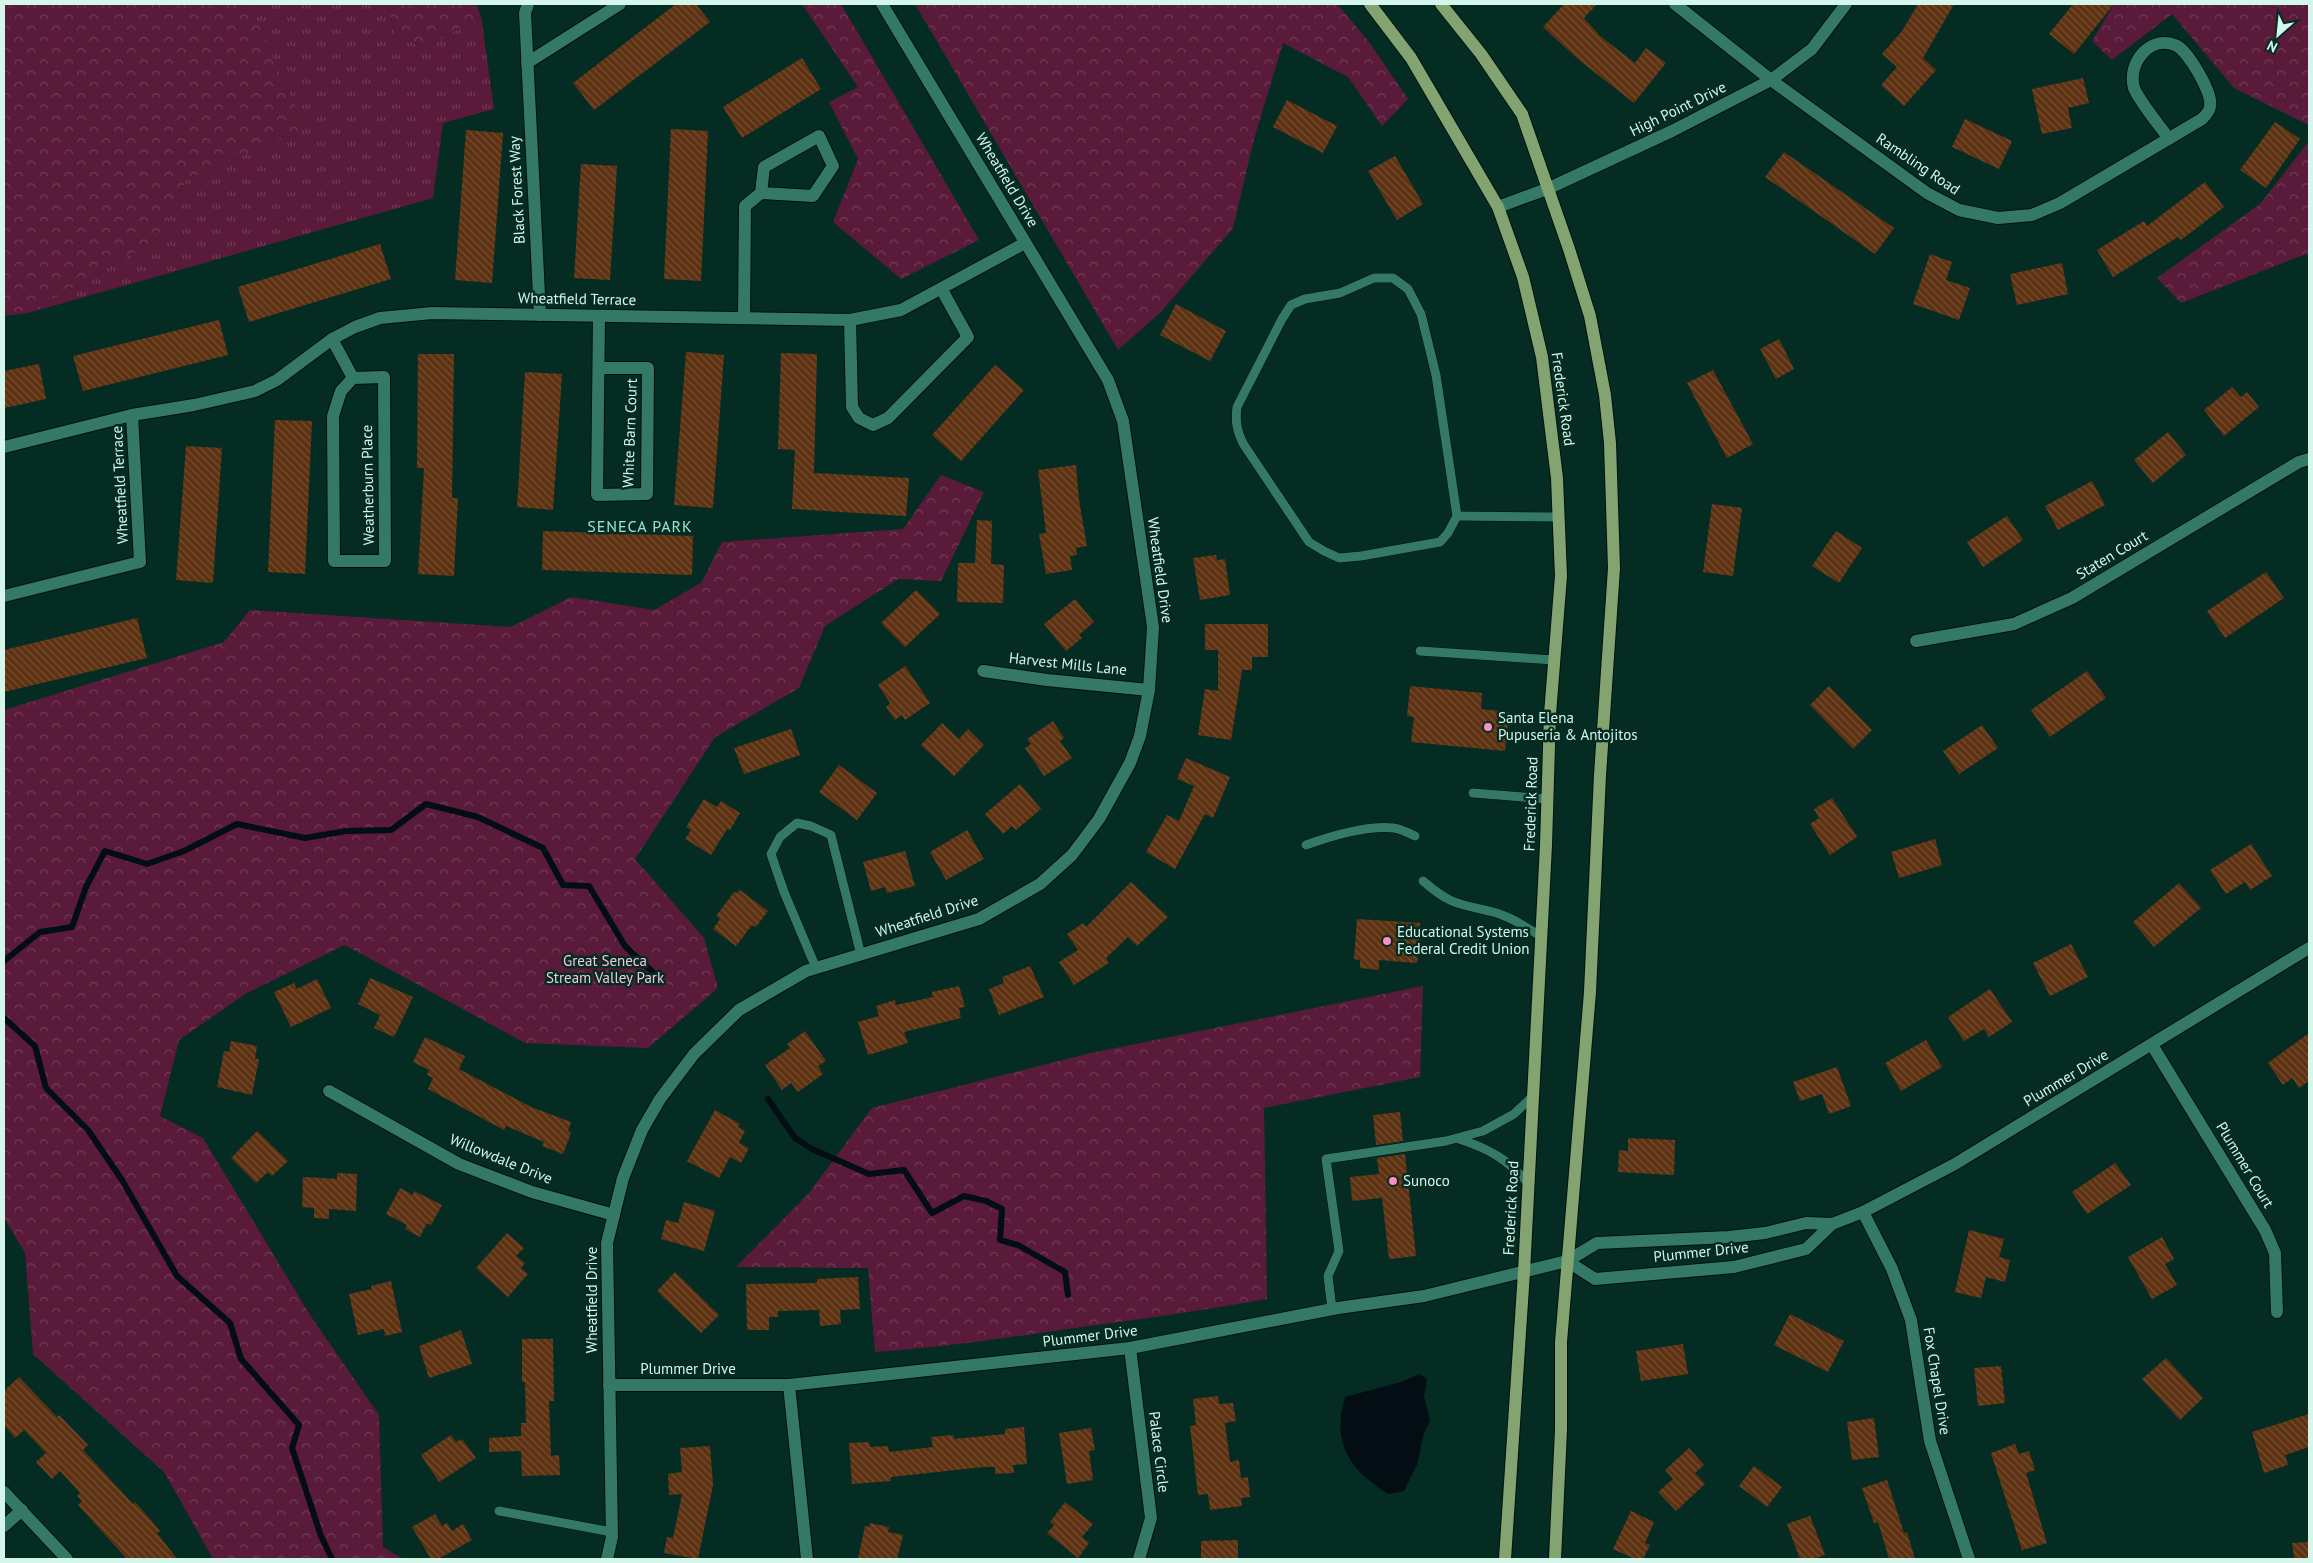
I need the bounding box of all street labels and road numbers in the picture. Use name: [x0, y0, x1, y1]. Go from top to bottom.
street label: High Point Drive: [1626, 77, 1729, 140]
street label: Wheatfield Drive: [972, 129, 1043, 230]
street label: Rambling Road: [1873, 129, 1964, 199]
street label: Black Forest Way: [504, 136, 529, 244]
street label: Wheatfield Terrace: [518, 288, 636, 309]
street label: Frederick Road: [1548, 351, 1579, 447]
street label: White Barn Court: [618, 378, 641, 488]
street label: Weatherburn Place: [357, 425, 378, 545]
street label: Wheatfield Terrace: [107, 426, 132, 545]
street label: Wheatfield Drive: [1144, 516, 1177, 624]
street label: Staten Court: [2073, 526, 2151, 583]
street label: Harvest Mills Lane: [1008, 648, 1128, 679]
street label: Frederick Road: [1519, 756, 1542, 852]
street label: Wheatfield Drive: [873, 890, 980, 941]
street label: Plummer Drive: [2020, 1045, 2112, 1110]
street label: Plummer Court: [2212, 1118, 2278, 1211]
street label: Willowdale Drive: [447, 1129, 555, 1188]
street label: Frederick Road: [1499, 1160, 1522, 1256]
street label: Plummer Drive: [1652, 1237, 1749, 1266]
street label: Wheatfield Drive: [582, 1247, 601, 1353]
street label: Plummer Drive: [1041, 1320, 1139, 1351]
street label: Fox Chapel Drive: [1920, 1326, 1955, 1436]
street label: Plummer Drive: [640, 1359, 736, 1378]
street label: Palace Circle: [1145, 1410, 1174, 1494]

